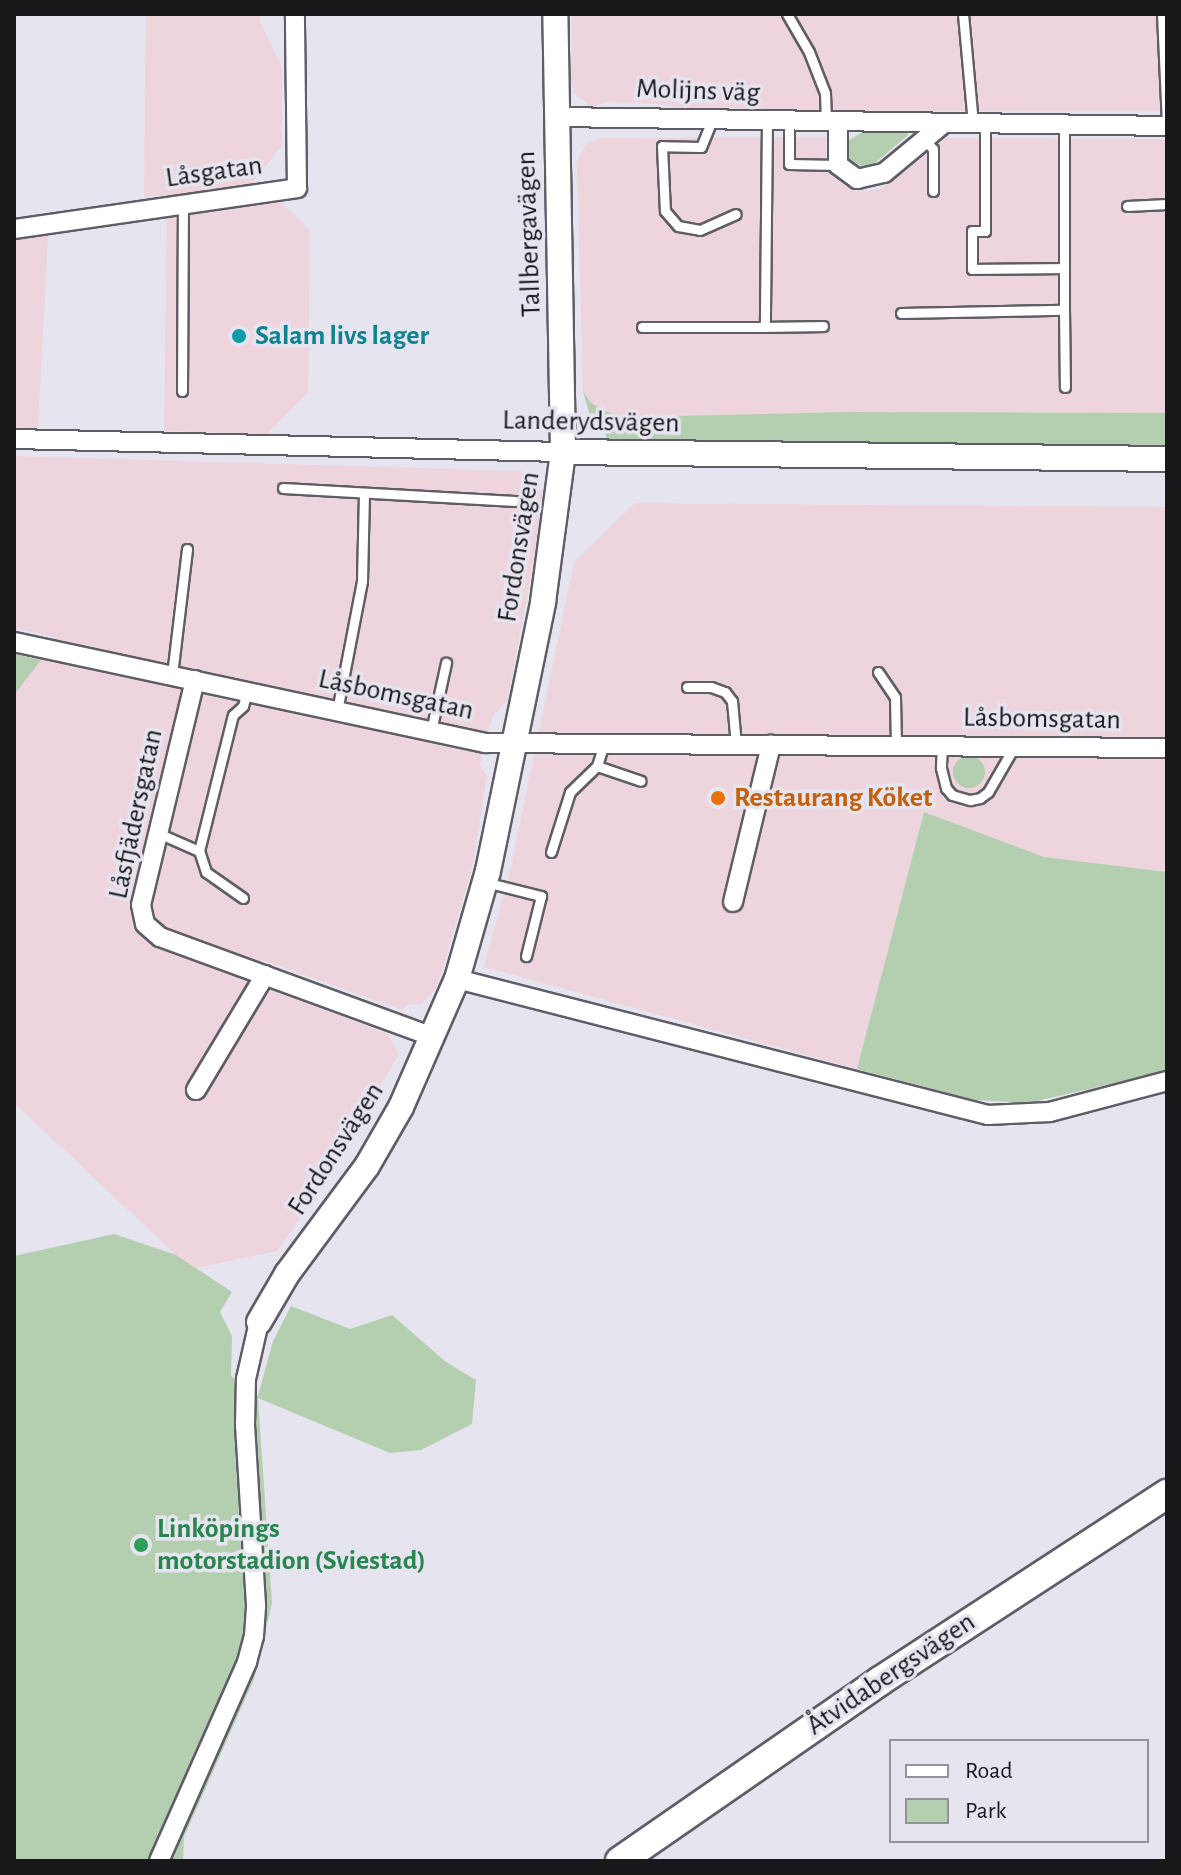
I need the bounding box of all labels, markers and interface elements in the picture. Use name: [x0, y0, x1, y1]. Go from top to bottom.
street label: Molijns väg: [636, 72, 760, 110]
street label: Låsgatan: [164, 149, 264, 195]
street label: Tallbergavägen: [509, 150, 549, 318]
place label: Salam livs lager: [255, 319, 429, 353]
marker: Salam livs lager: [230, 327, 248, 345]
street label: Landerydsvägen: [502, 404, 680, 440]
street label: Fordonsvägen: [491, 469, 547, 625]
street label: Låsbomsgatan: [315, 662, 477, 728]
street label: Låsbomsgatan: [963, 701, 1121, 737]
street label: Låsfjädersgatan: [102, 726, 170, 902]
place label: Restaurang Köket: [734, 781, 932, 815]
marker: Restaurang Köket: [709, 789, 727, 807]
street label: Fordonsvägen: [281, 1076, 391, 1222]
place label: Linköpings motorstadion (Sviestad): [157, 1512, 426, 1578]
marker: Linköpings motorstadion (Sviestad): [132, 1536, 150, 1554]
street label: Åtvidabergsvägen: [800, 1605, 982, 1743]
legend: [889, 1739, 1149, 1843]
text: Road: [965, 1759, 1013, 1783]
text: Park: [965, 1799, 1006, 1823]

